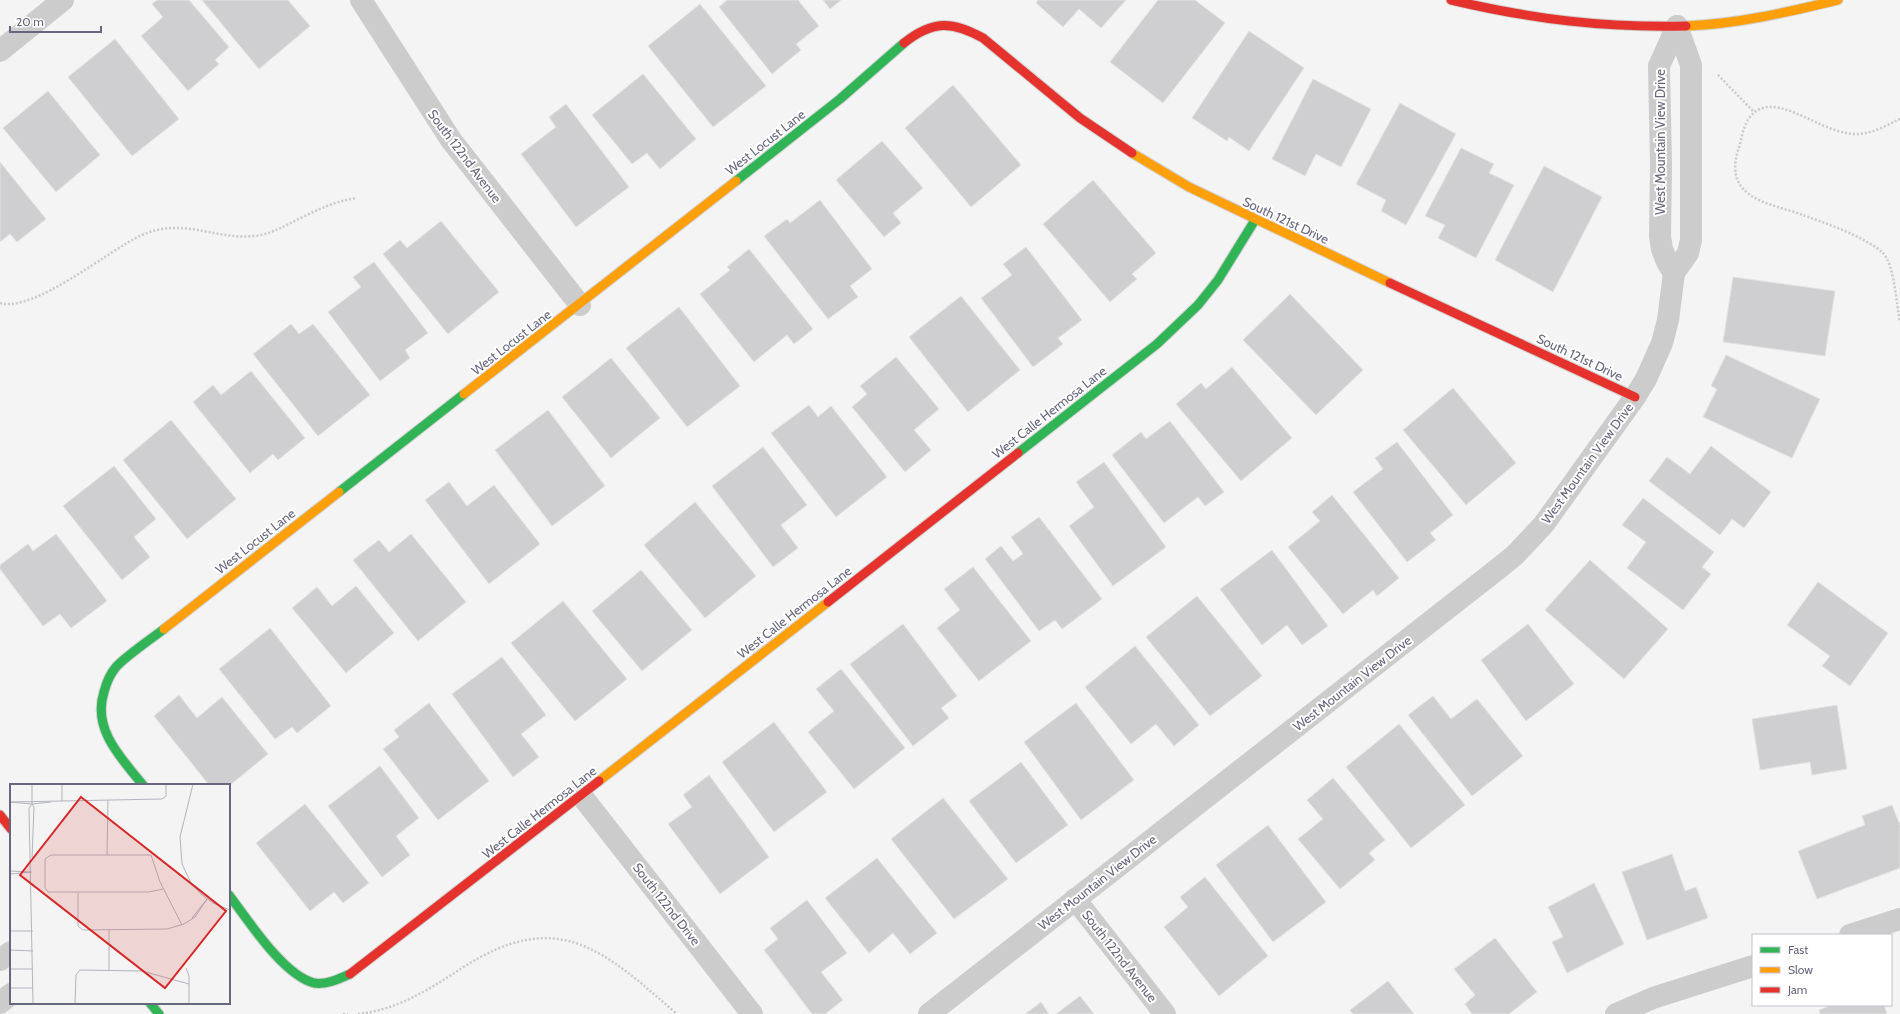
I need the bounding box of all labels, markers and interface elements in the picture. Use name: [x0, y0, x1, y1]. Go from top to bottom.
scale bar: [10, 8, 101, 34]
text: 20 m: [16, 14, 44, 29]
street label: West Mountain View Drive: [1652, 69, 1668, 215]
street label: South 122nd Avenue: [425, 106, 505, 206]
street label: West Locust Lane: [722, 106, 808, 178]
street label: South 121st Drive: [1240, 193, 1332, 247]
street label: West Locust Lane: [468, 306, 554, 378]
street label: South 121st Drive: [1534, 330, 1626, 384]
street label: West Calle Hermosa Lane: [989, 362, 1110, 462]
street label: West Mountain View Drive: [1538, 399, 1636, 527]
street label: West Locust Lane: [212, 505, 298, 577]
street label: West Calle Hermosa Lane: [734, 562, 855, 662]
street label: West Mountain View Drive: [1290, 632, 1415, 734]
street label: West Calle Hermosa Lane: [479, 762, 600, 862]
inset map: [10, 784, 230, 1004]
street label: West Mountain View Drive: [1035, 831, 1160, 933]
street label: South 122nd Drive: [630, 860, 704, 949]
street label: South 122nd Avenue: [1079, 907, 1161, 1005]
legend: [1752, 934, 1892, 1006]
text: Fast: [1788, 942, 1808, 957]
text: Slow: [1788, 962, 1813, 977]
text: Jam: [1787, 982, 1807, 997]

